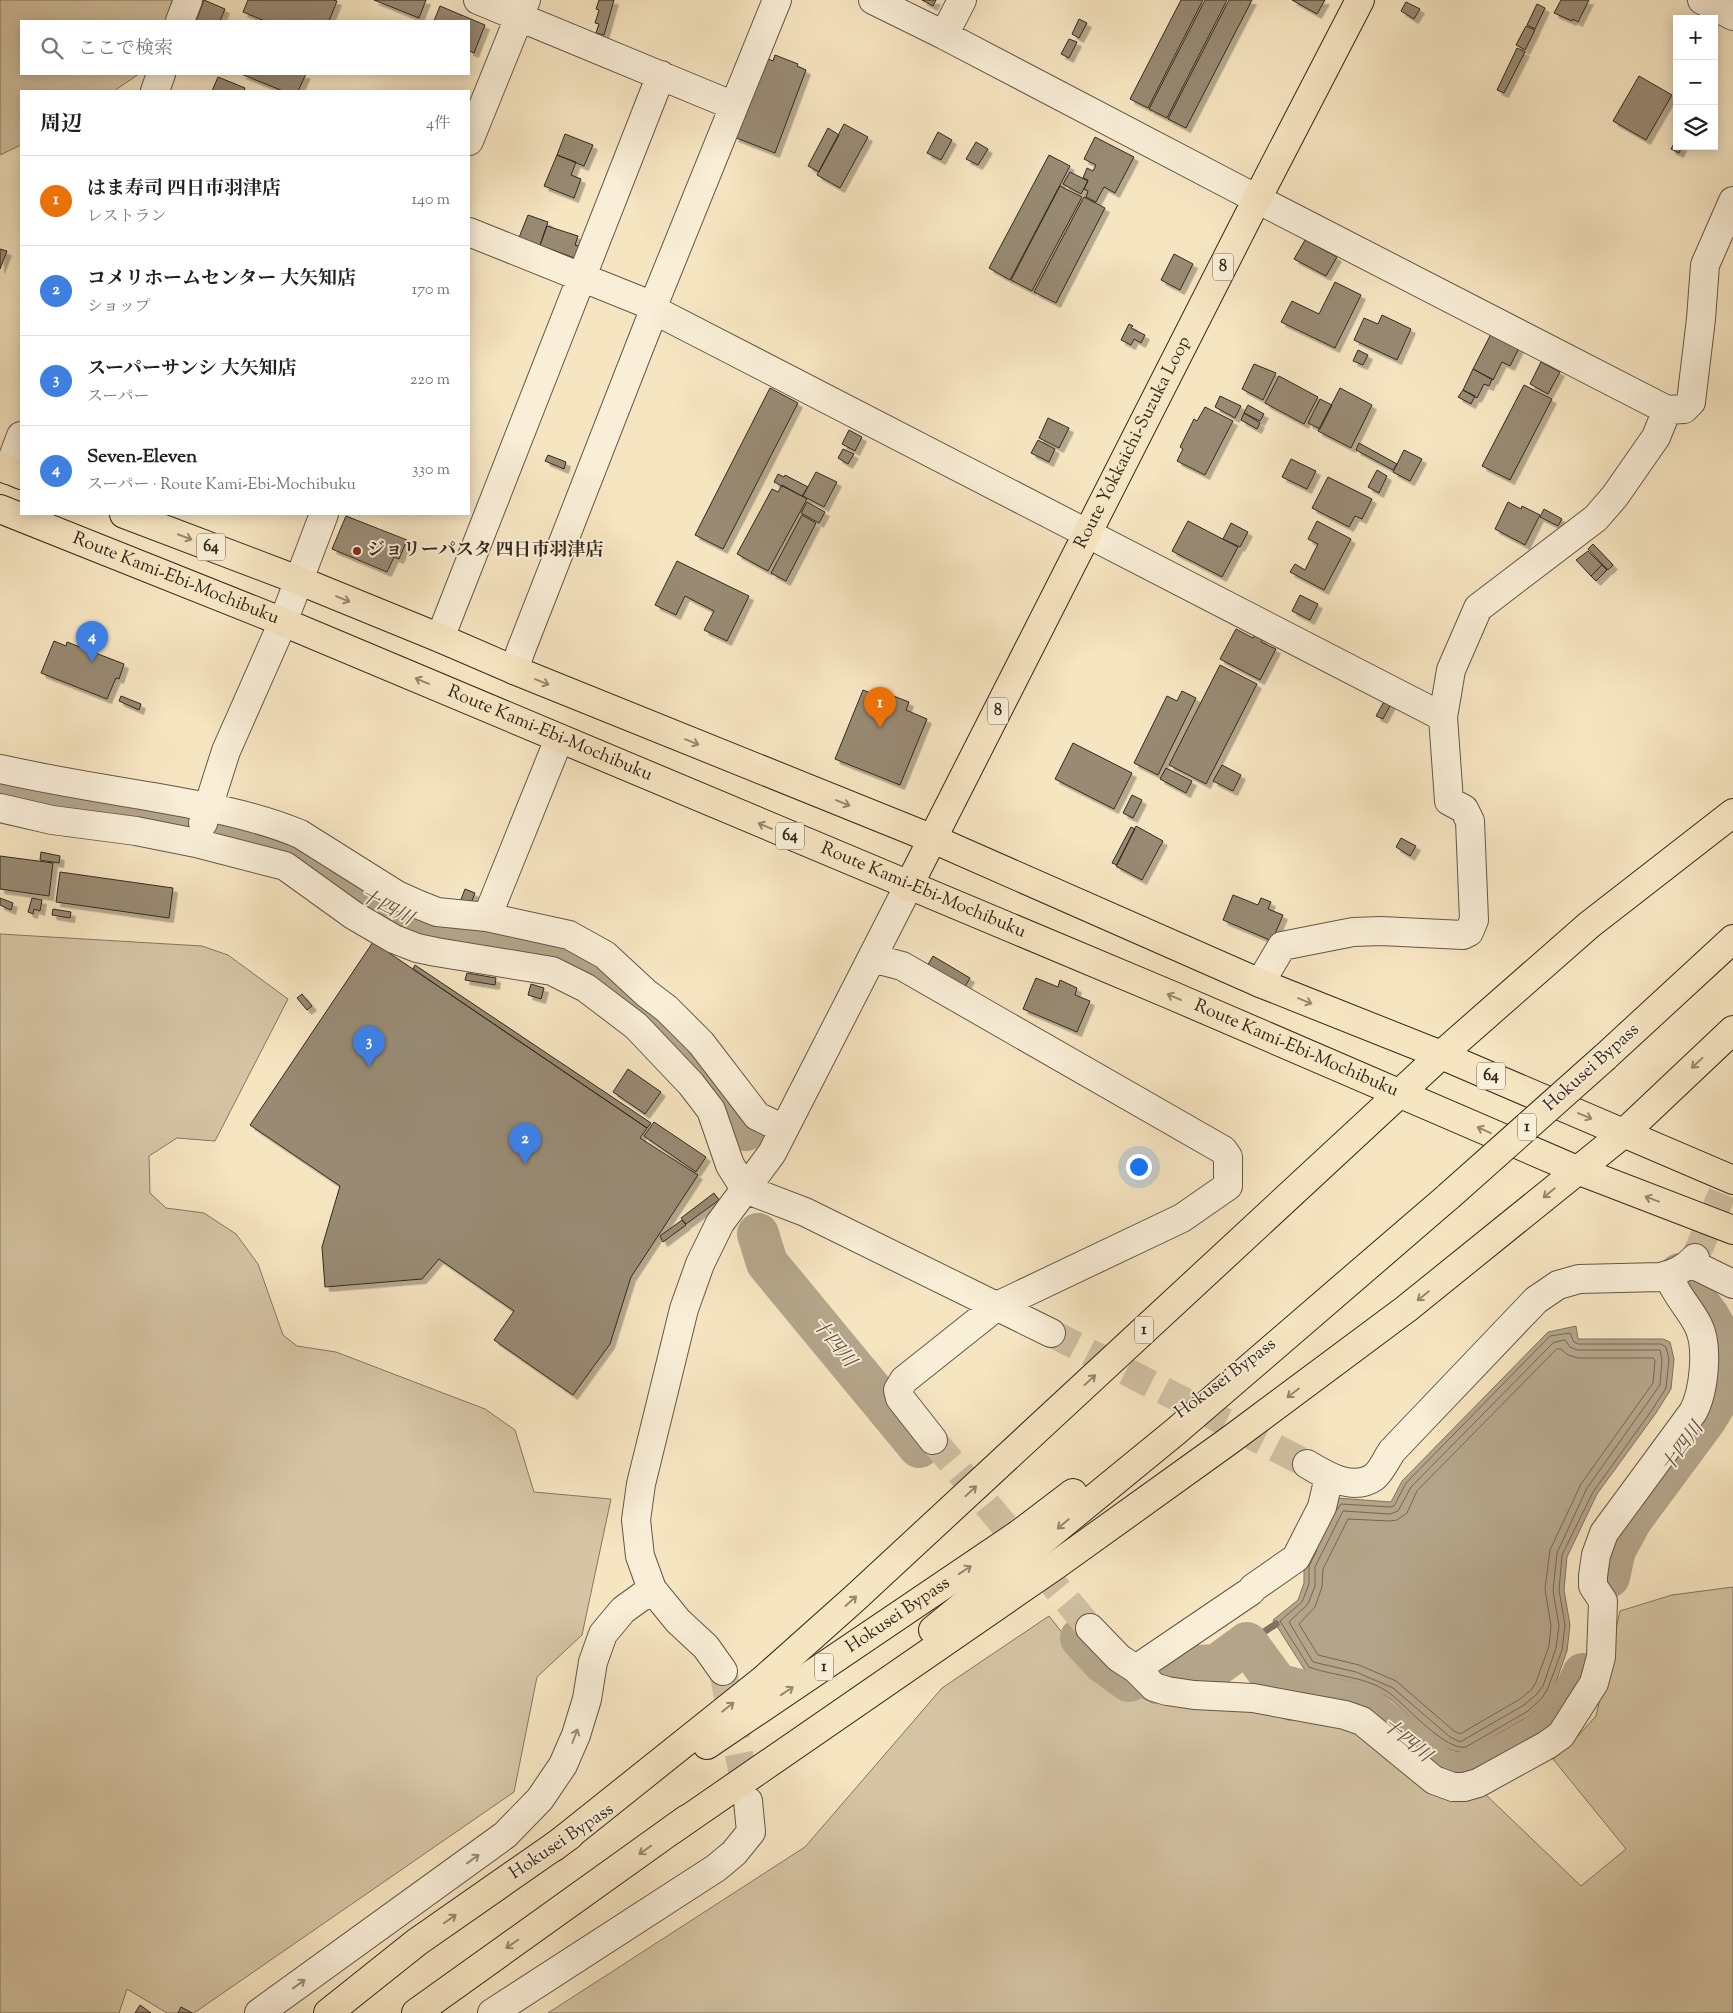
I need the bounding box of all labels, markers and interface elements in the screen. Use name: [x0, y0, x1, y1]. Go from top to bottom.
map controls: [1673, 15, 1718, 150]
button: +: [1673, 15, 1718, 60]
search box: [20, 20, 470, 75]
icon: search: [38, 34, 66, 62]
text: ここで検索: [78, 36, 173, 63]
button: −: [1673, 60, 1718, 105]
button: layers: [1673, 105, 1718, 150]
text: 周辺: [40, 110, 82, 140]
text: 4件: [426, 113, 450, 136]
text: はま寿司 四日市羽津店: [87, 176, 281, 203]
text: 1: [53, 189, 59, 212]
text: 140 m: [412, 189, 450, 212]
text: レストラン: [87, 206, 167, 229]
road number: 8: [1213, 253, 1233, 280]
text: コメリホームセンター 大矢知店: [87, 266, 356, 293]
text: 2: [52, 279, 60, 302]
text: 170 m: [412, 279, 450, 302]
text: ショップ: [87, 296, 151, 319]
street label: Route Yokkaichi-Suzuka Loop: [1068, 332, 1198, 554]
text: スーパーサンシ 大矢知店: [87, 356, 297, 383]
text: 3: [53, 369, 59, 392]
text: 220 m: [410, 369, 450, 392]
text: スーパー: [87, 386, 149, 409]
text: Seven-Eleven: [87, 444, 197, 471]
text: 4: [52, 459, 60, 482]
text: 330 m: [412, 459, 450, 482]
text: スーパー · Route Kami-Ebi-Mochibuku: [87, 474, 356, 497]
street label: Route Kami-Ebi-Mochibuku: [68, 526, 283, 632]
one-way arrow: [177, 533, 193, 542]
road number: 64: [197, 534, 225, 560]
place label: ジョリーパスタ 四日市羽津店: [367, 538, 604, 564]
marker: ジョリーパスタ 四日市羽津店: [351, 545, 363, 557]
one-way arrow: [335, 594, 350, 604]
pin: 4: [76, 621, 108, 662]
one-way arrow: [415, 676, 430, 686]
one-way arrow: [534, 678, 549, 687]
street label: Route Kami-Ebi-Mochibuku: [443, 679, 656, 789]
pin: 1: [864, 687, 896, 728]
road number: 8: [988, 698, 1008, 724]
one-way arrow: [684, 738, 699, 747]
one-way arrow: [835, 799, 850, 808]
one-way arrow: [758, 821, 773, 831]
road number: 64: [776, 822, 804, 849]
street label: Route Kami-Ebi-Mochibuku: [817, 836, 1030, 945]
water label: 十四川: [354, 883, 419, 934]
one-way arrow: [1167, 991, 1182, 1001]
street label: Route Kami-Ebi-Mochibuku: [1190, 993, 1402, 1104]
one-way arrow: [1297, 997, 1312, 1006]
street label: Hokusei Bypass: [1538, 1018, 1646, 1118]
pin: 3: [353, 1026, 385, 1067]
one-way arrow: [1691, 1057, 1704, 1069]
road number: 64: [1477, 1062, 1505, 1090]
one-way arrow: [1576, 1112, 1592, 1121]
road number: 1: [1518, 1114, 1536, 1140]
pin: 2: [509, 1123, 541, 1164]
one-way arrow: [1477, 1124, 1492, 1134]
your location: [1126, 1154, 1152, 1180]
one-way arrow: [1542, 1188, 1555, 1199]
one-way arrow: [1645, 1194, 1660, 1203]
one-way arrow: [1416, 1290, 1429, 1301]
water label: 十四川: [805, 1312, 863, 1375]
road number: 1: [1135, 1316, 1153, 1344]
street label: Hokusei Bypass: [1170, 1332, 1282, 1426]
one-way arrow: [1083, 1374, 1096, 1386]
one-way arrow: [1287, 1388, 1300, 1399]
water label: 十四川: [1655, 1415, 1712, 1479]
one-way arrow: [964, 1485, 977, 1496]
one-way arrow: [1057, 1518, 1070, 1529]
one-way arrow: [958, 1565, 972, 1575]
street label: Hokusei Bypass: [841, 1571, 956, 1660]
one-way arrow: [845, 1595, 858, 1607]
road number: 1: [815, 1654, 833, 1680]
one-way arrow: [780, 1686, 794, 1696]
one-way arrow: [722, 1702, 735, 1713]
water label: 十四川: [1375, 1713, 1438, 1771]
one-way arrow: [571, 1729, 580, 1744]
street label: Hokusei Bypass: [505, 1797, 619, 1887]
one-way arrow: [638, 1845, 652, 1855]
one-way arrow: [466, 1853, 479, 1864]
one-way arrow: [442, 1914, 456, 1924]
one-way arrow: [506, 1939, 520, 1949]
one-way arrow: [292, 1979, 305, 1990]

